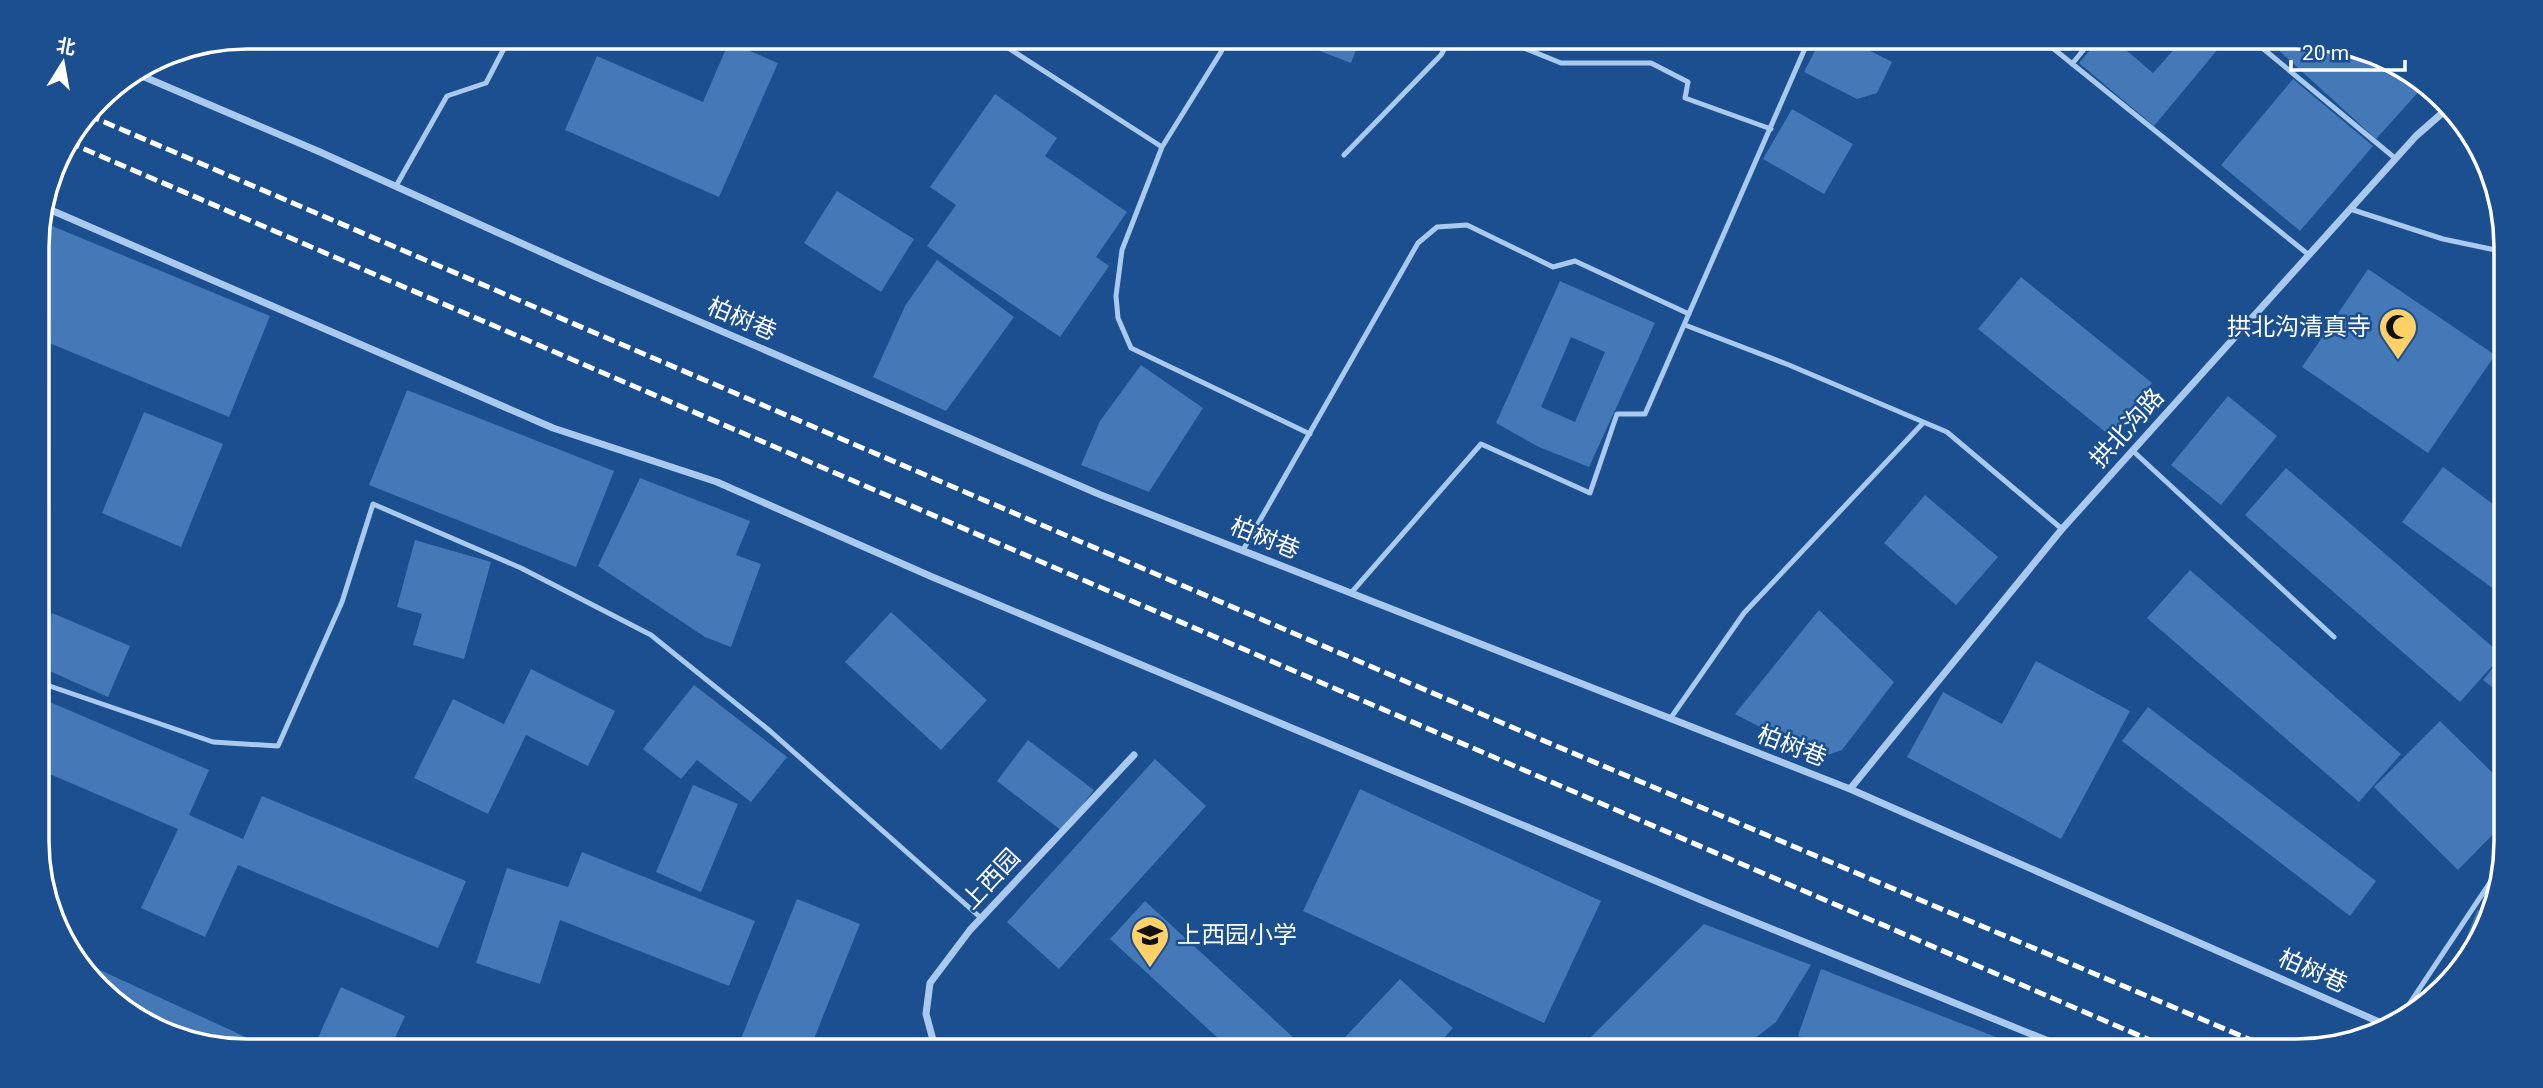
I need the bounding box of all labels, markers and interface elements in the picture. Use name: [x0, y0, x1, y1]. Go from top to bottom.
north arrow: [28, 28, 98, 98]
scale bar: [2291, 28, 2405, 72]
text: 北: [55, 34, 78, 60]
text: 20 m: [2302, 41, 2349, 65]
street label: 柏树巷: [703, 292, 781, 346]
mosque icon: 拱北沟清真寺: [2377, 306, 2419, 361]
place label: 拱北沟清真寺: [2227, 313, 2371, 341]
street label: 拱北沟路: [2084, 383, 2170, 473]
street label: 柏树巷: [1226, 512, 1304, 564]
street label: 柏树巷: [1753, 720, 1831, 772]
street label: 上西园: [956, 843, 1026, 915]
school or university icon: 上西园小学: [1129, 914, 1171, 969]
place label: 上西园小学: [1177, 921, 1297, 949]
street label: 柏树巷: [2274, 944, 2352, 998]

